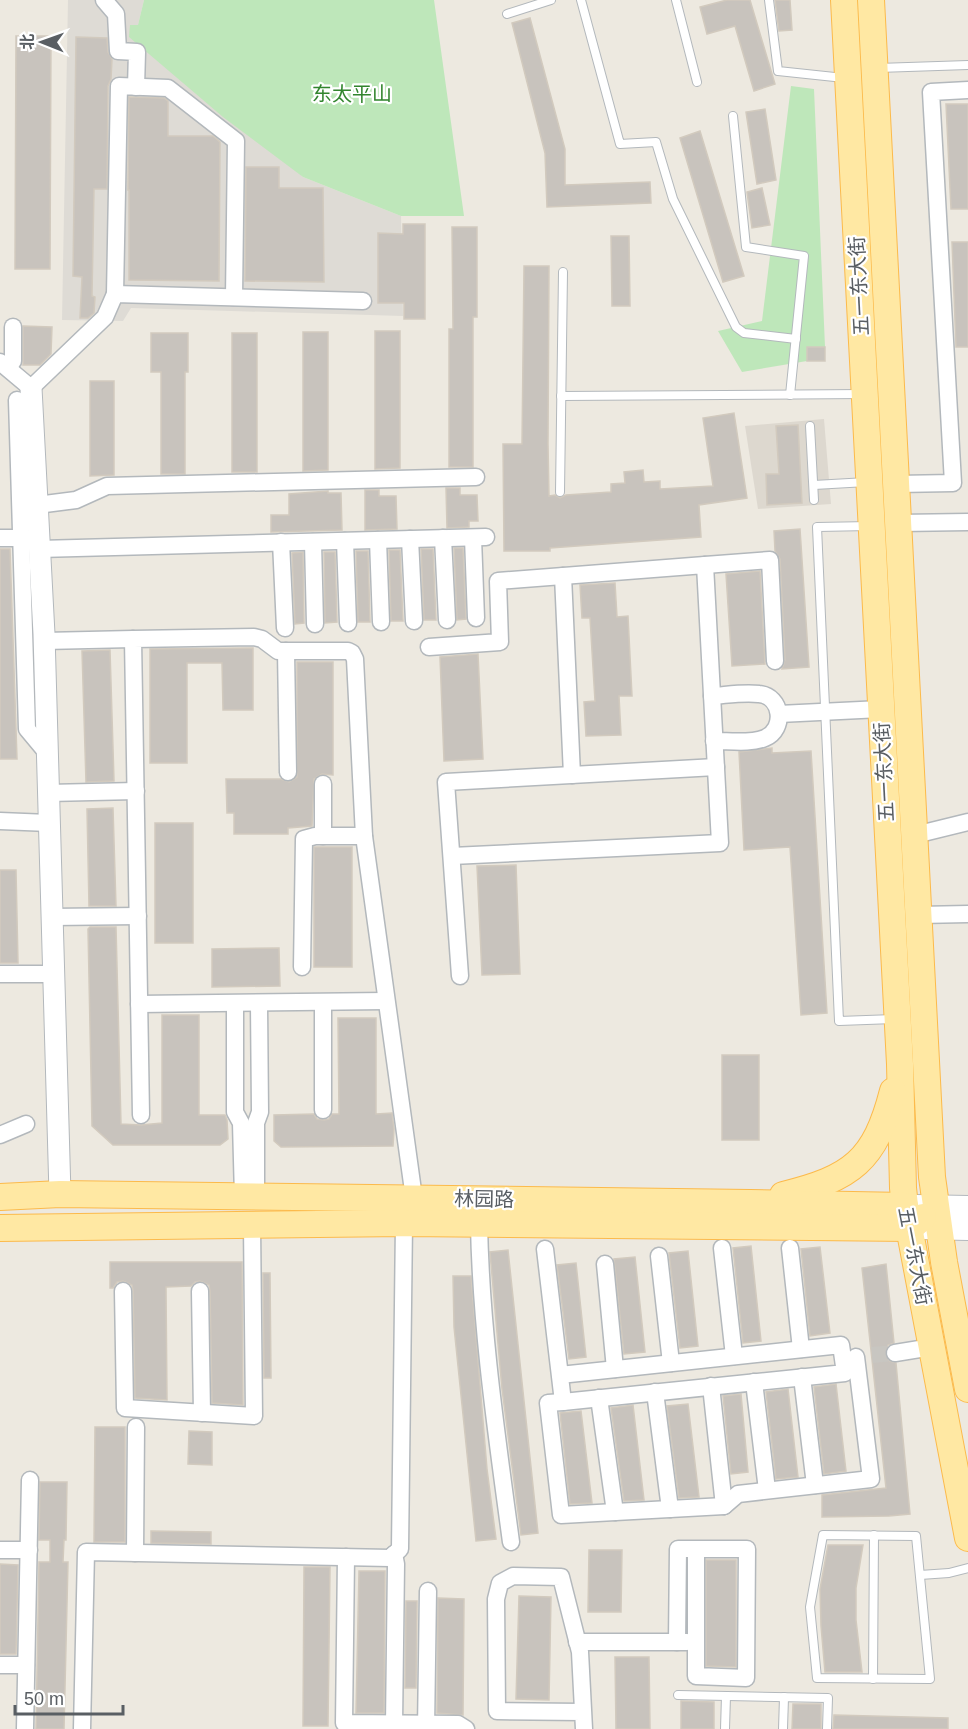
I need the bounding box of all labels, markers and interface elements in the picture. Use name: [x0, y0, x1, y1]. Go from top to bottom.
north arrow: [12, 12, 72, 72]
text: 北: [19, 34, 36, 50]
park label: 东太平山: [312, 83, 392, 105]
street label: 五一东大街: [845, 235, 873, 337]
street label: 五一东大街: [870, 721, 898, 823]
street label: 林园路: [454, 1187, 514, 1211]
street label: 五一东大街: [895, 1205, 935, 1307]
scale bar: [15, 1678, 123, 1716]
text: 50 m: [24, 1689, 64, 1709]

